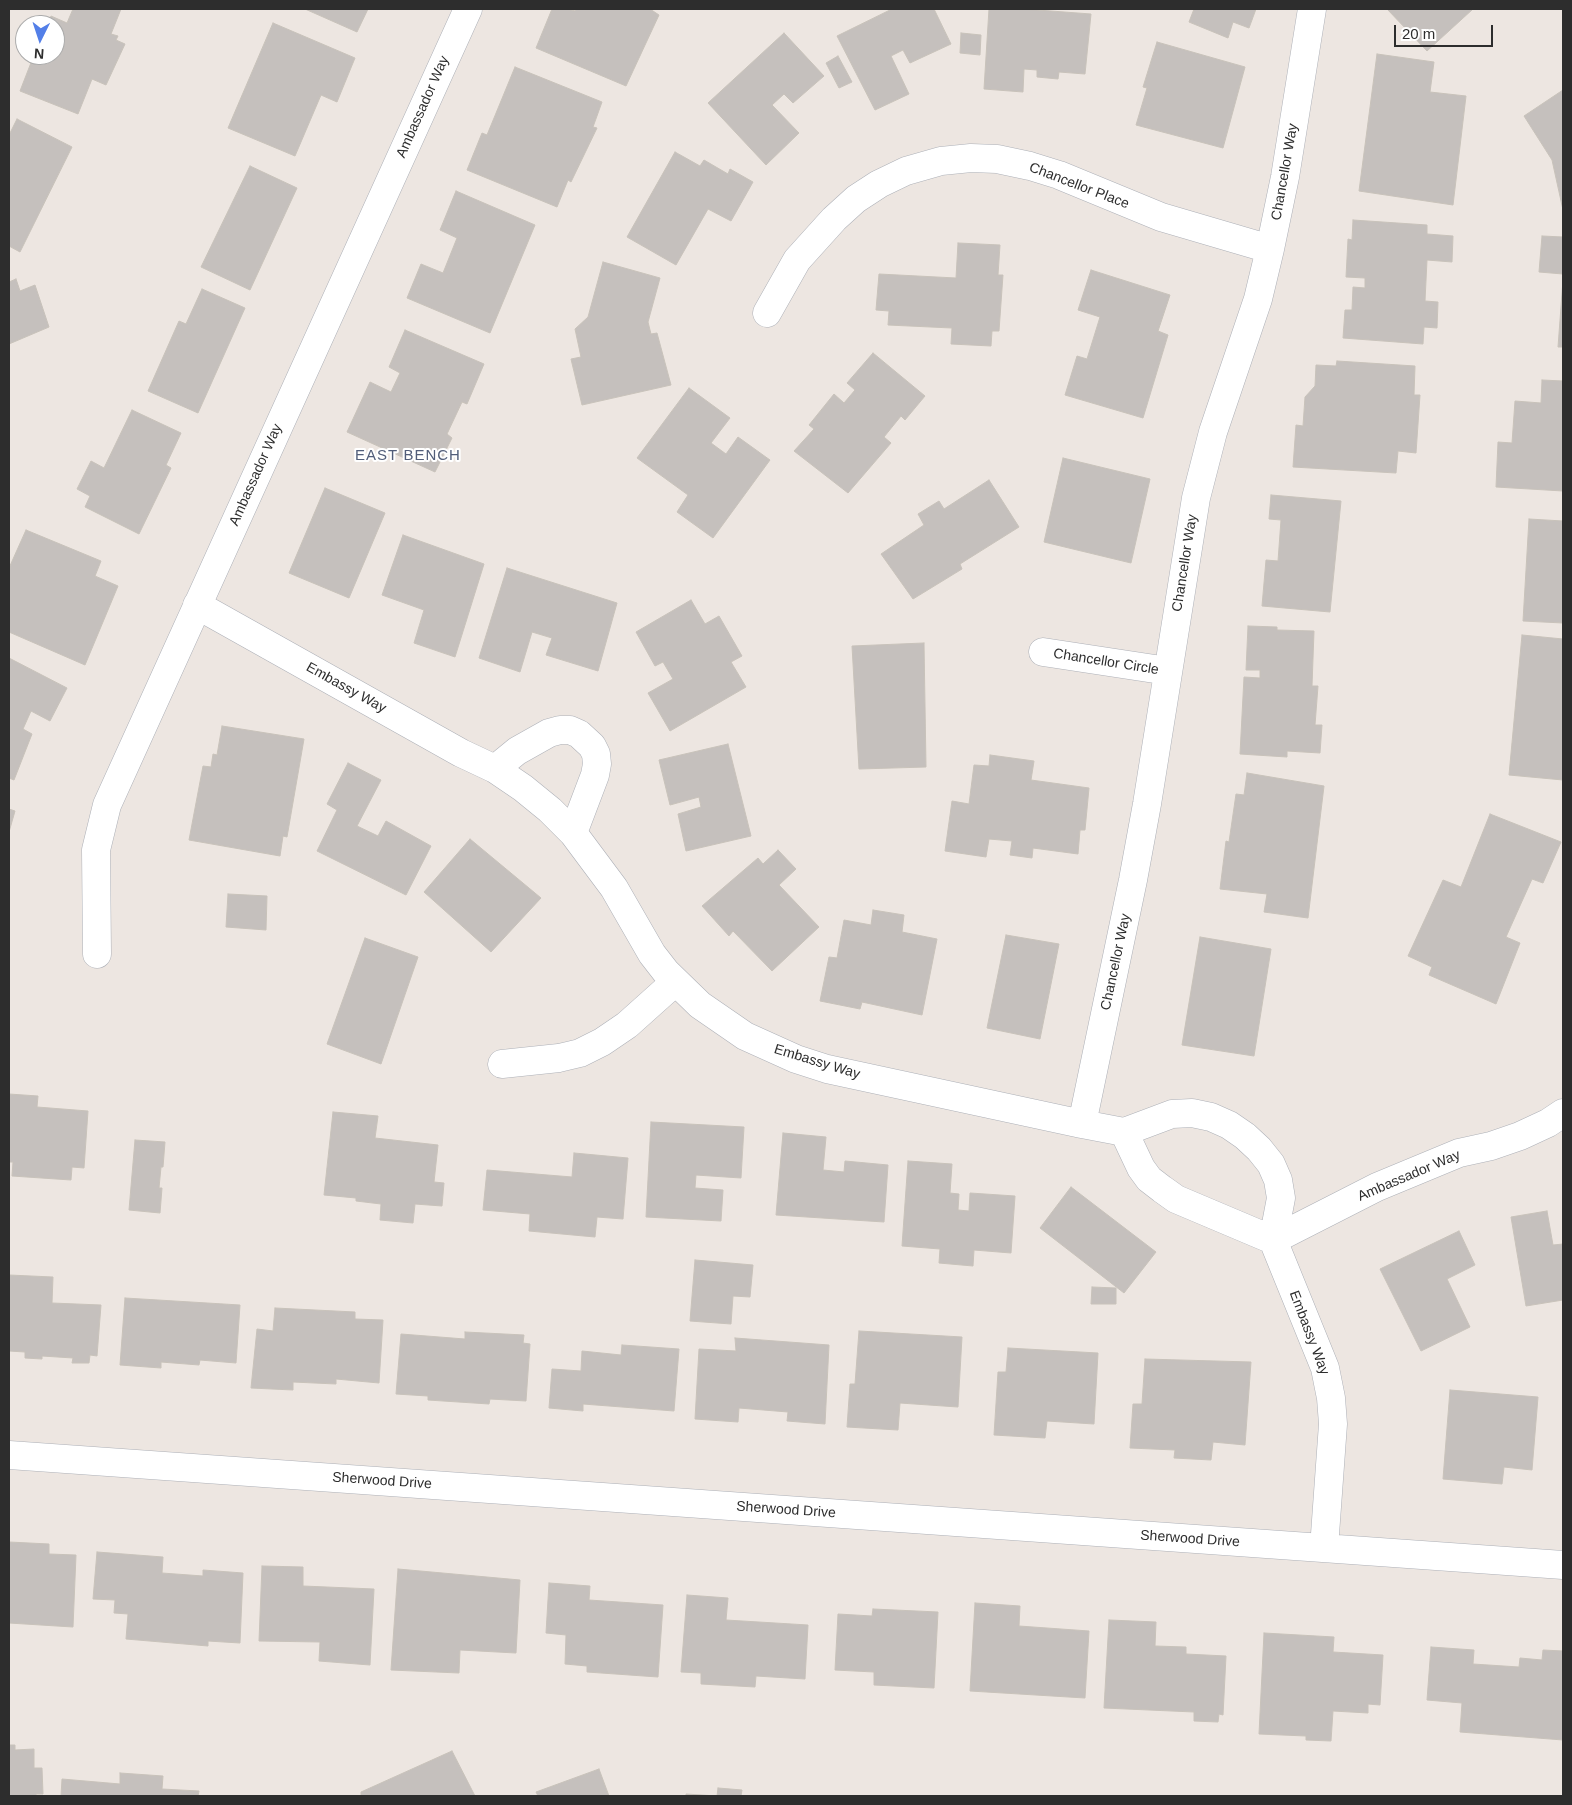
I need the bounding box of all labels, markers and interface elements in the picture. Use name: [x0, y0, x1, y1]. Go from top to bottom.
north arrow: [15, 15, 65, 65]
scale bar: [1397, 15, 1496, 47]
text: 20 m: [1402, 25, 1435, 42]
text: N: [33, 46, 45, 62]
street label: Ambassador Way: [393, 53, 453, 161]
street label: Chancellor Way: [1268, 122, 1302, 222]
street label: Chancellor Place: [1027, 159, 1131, 213]
street label: Ambassador Way: [226, 421, 286, 529]
district label: EAST BENCH: [354, 447, 462, 465]
street label: Chancellor Way: [1169, 513, 1201, 613]
street label: Chancellor Circle: [1052, 645, 1160, 679]
street label: Embassy Way: [303, 659, 389, 717]
street label: Chancellor Way: [1098, 912, 1134, 1012]
street label: Embassy Way: [772, 1041, 862, 1083]
street label: Ambassador Way: [1355, 1147, 1463, 1205]
street label: Embassy Way: [1285, 1288, 1333, 1378]
street label: Sherwood Drive: [332, 1469, 432, 1493]
street label: Sherwood Drive: [736, 1498, 836, 1522]
street label: Sherwood Drive: [1140, 1527, 1240, 1551]

